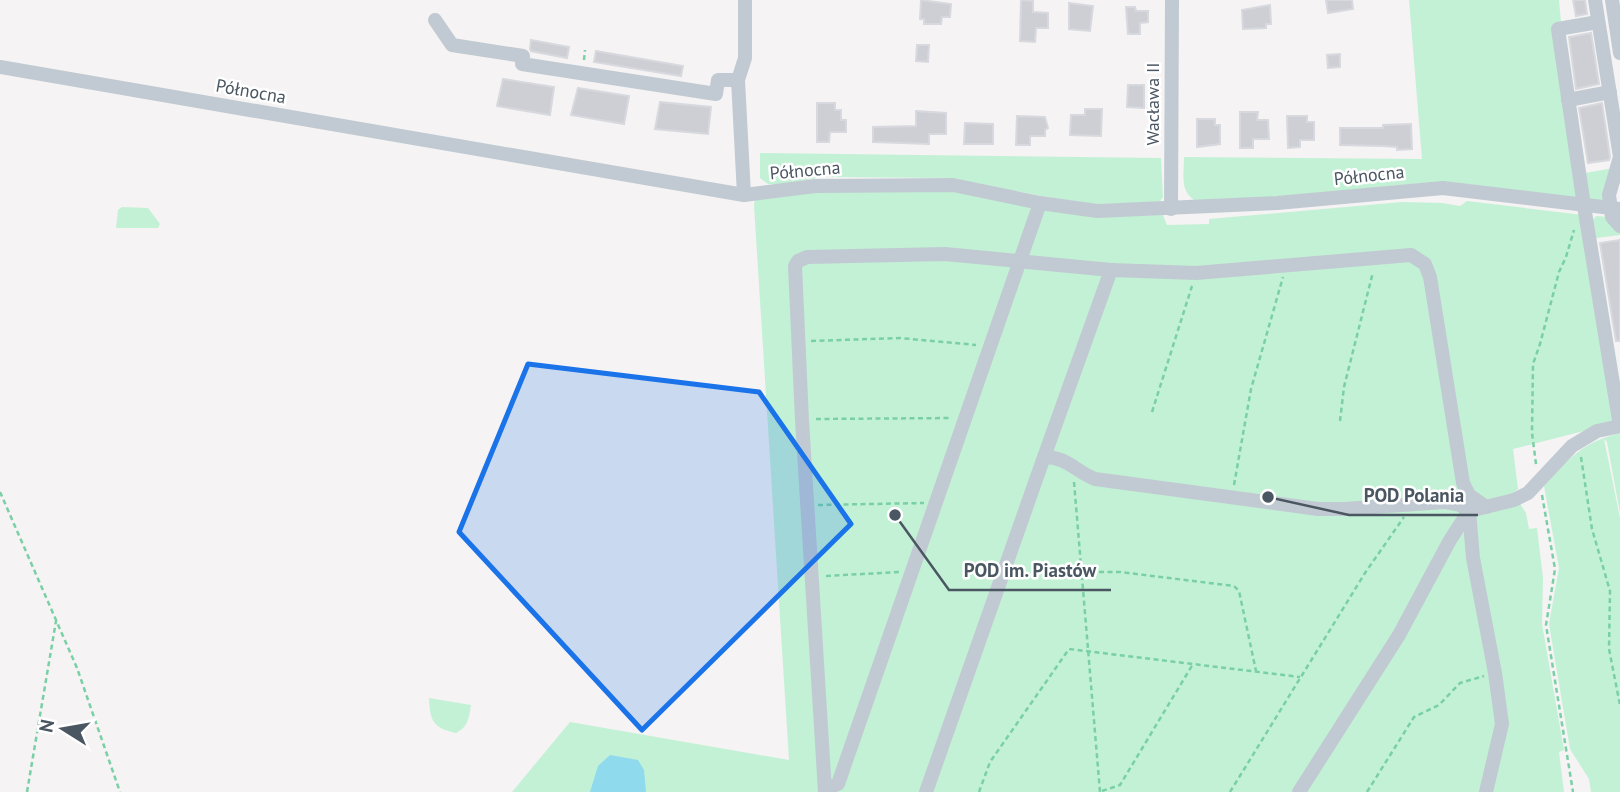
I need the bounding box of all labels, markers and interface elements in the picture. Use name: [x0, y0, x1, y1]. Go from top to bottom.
street label: Wacława II: [1141, 63, 1164, 145]
street label: Północna: [214, 74, 288, 108]
street label: Północna: [769, 155, 841, 185]
street label: Północna: [1333, 160, 1405, 190]
callout: POD Polania: [1349, 475, 1478, 515]
text: POD Polania: [1364, 483, 1464, 507]
callout: POD im. Piastów: [949, 550, 1111, 590]
text: POD im. Piastów: [964, 558, 1097, 582]
north arrow: [28, 694, 98, 764]
text: N: [33, 717, 59, 734]

